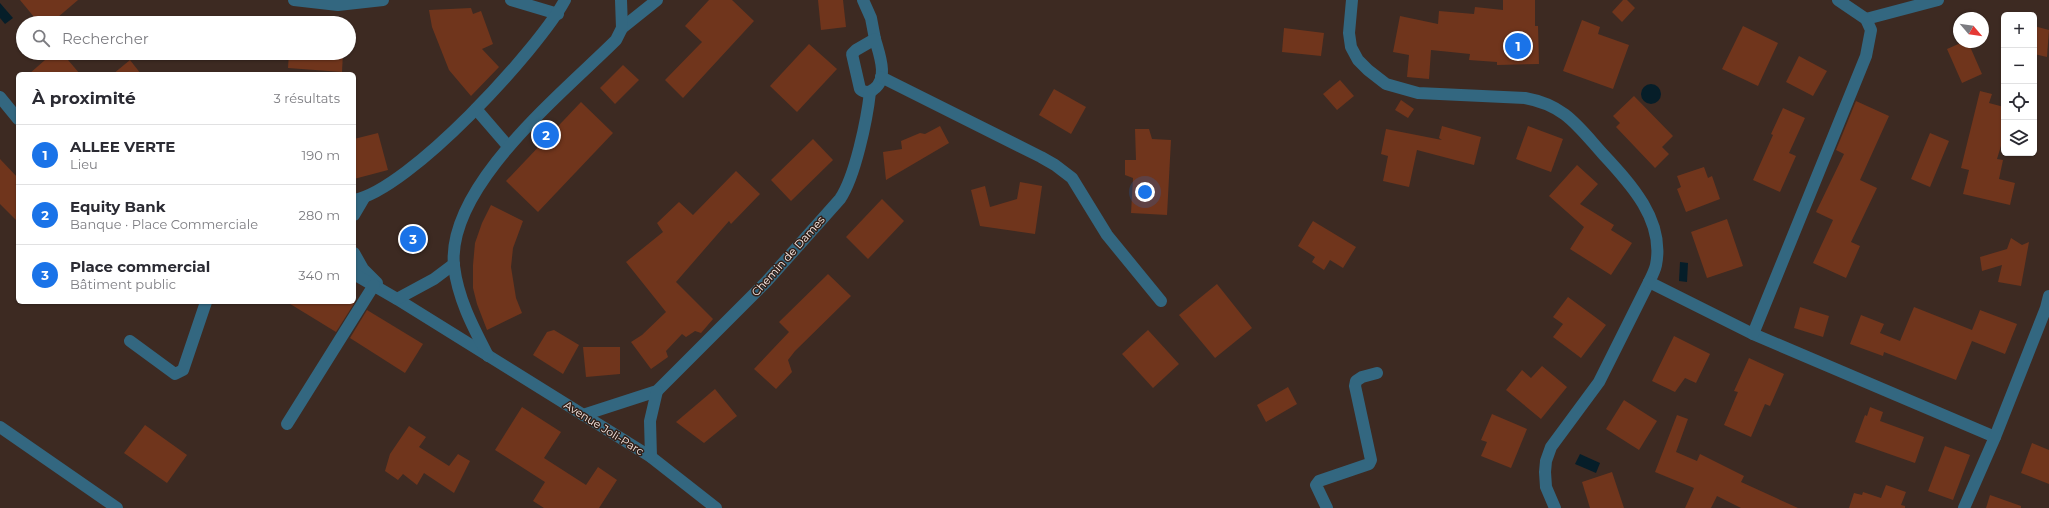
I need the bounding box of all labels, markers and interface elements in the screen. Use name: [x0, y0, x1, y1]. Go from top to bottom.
north arrow: [1953, 12, 1989, 48]
map controls: [2001, 12, 2037, 156]
button: +: [2001, 12, 2037, 48]
search box: [16, 16, 356, 60]
icon: search: [30, 27, 52, 49]
text: Rechercher: [62, 29, 149, 48]
pin: 1: [1505, 31, 1531, 61]
button: −: [2001, 48, 2037, 84]
button: locate: [2001, 84, 2037, 120]
text: À proximité: [32, 88, 136, 108]
text: 3 résultats: [274, 90, 340, 106]
pin: 2: [533, 120, 559, 150]
button: layers: [2001, 120, 2037, 156]
text: ALLEE VERTE: [70, 137, 175, 156]
text: 1: [42, 147, 48, 163]
text: 190 m: [302, 147, 340, 163]
text: Lieu: [70, 156, 98, 172]
your location: [1135, 182, 1155, 202]
text: Equity Bank: [70, 197, 165, 216]
text: 2: [41, 207, 49, 223]
text: 280 m: [299, 207, 340, 223]
street label: Chemin de Dames: [748, 213, 828, 299]
text: Banque · Place Commerciale: [70, 216, 258, 232]
pin: 3: [400, 224, 426, 254]
text: Place commercial: [70, 257, 210, 276]
text: 3: [41, 267, 49, 283]
text: 340 m: [298, 267, 340, 283]
text: Bâtiment public: [70, 276, 176, 292]
street label: Avenue Joli-Parc: [561, 398, 647, 458]

